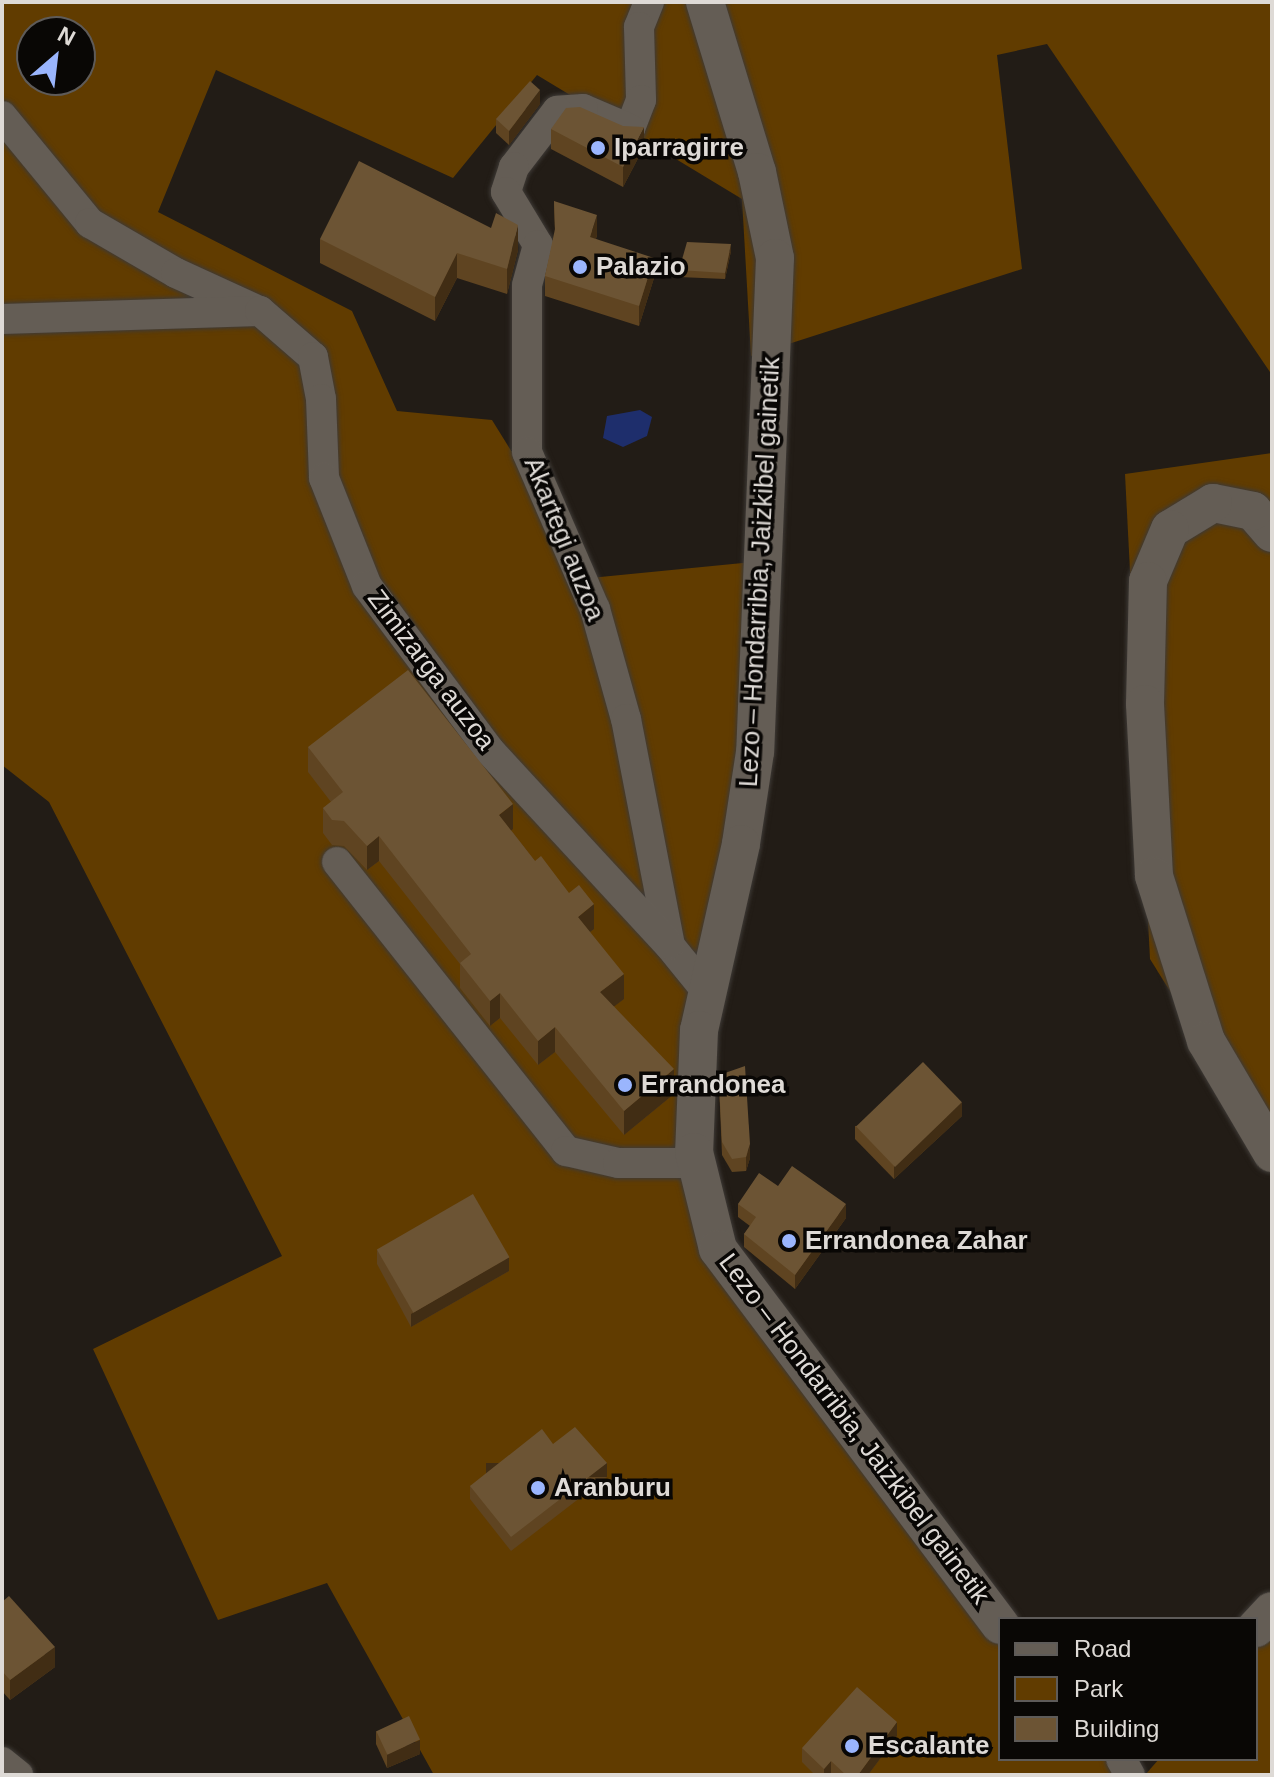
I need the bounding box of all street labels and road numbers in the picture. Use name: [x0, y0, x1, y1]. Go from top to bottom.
street label: Lezo – Hondarribia, Jaizkibel gainetik: [733, 356, 787, 788]
street label: Akartegi auzoa: [517, 453, 611, 625]
street label: Zimizarga auzoa: [361, 584, 501, 756]
street label: Lezo – Hondarribia, Jaizkibel gainetik: [712, 1248, 996, 1610]

